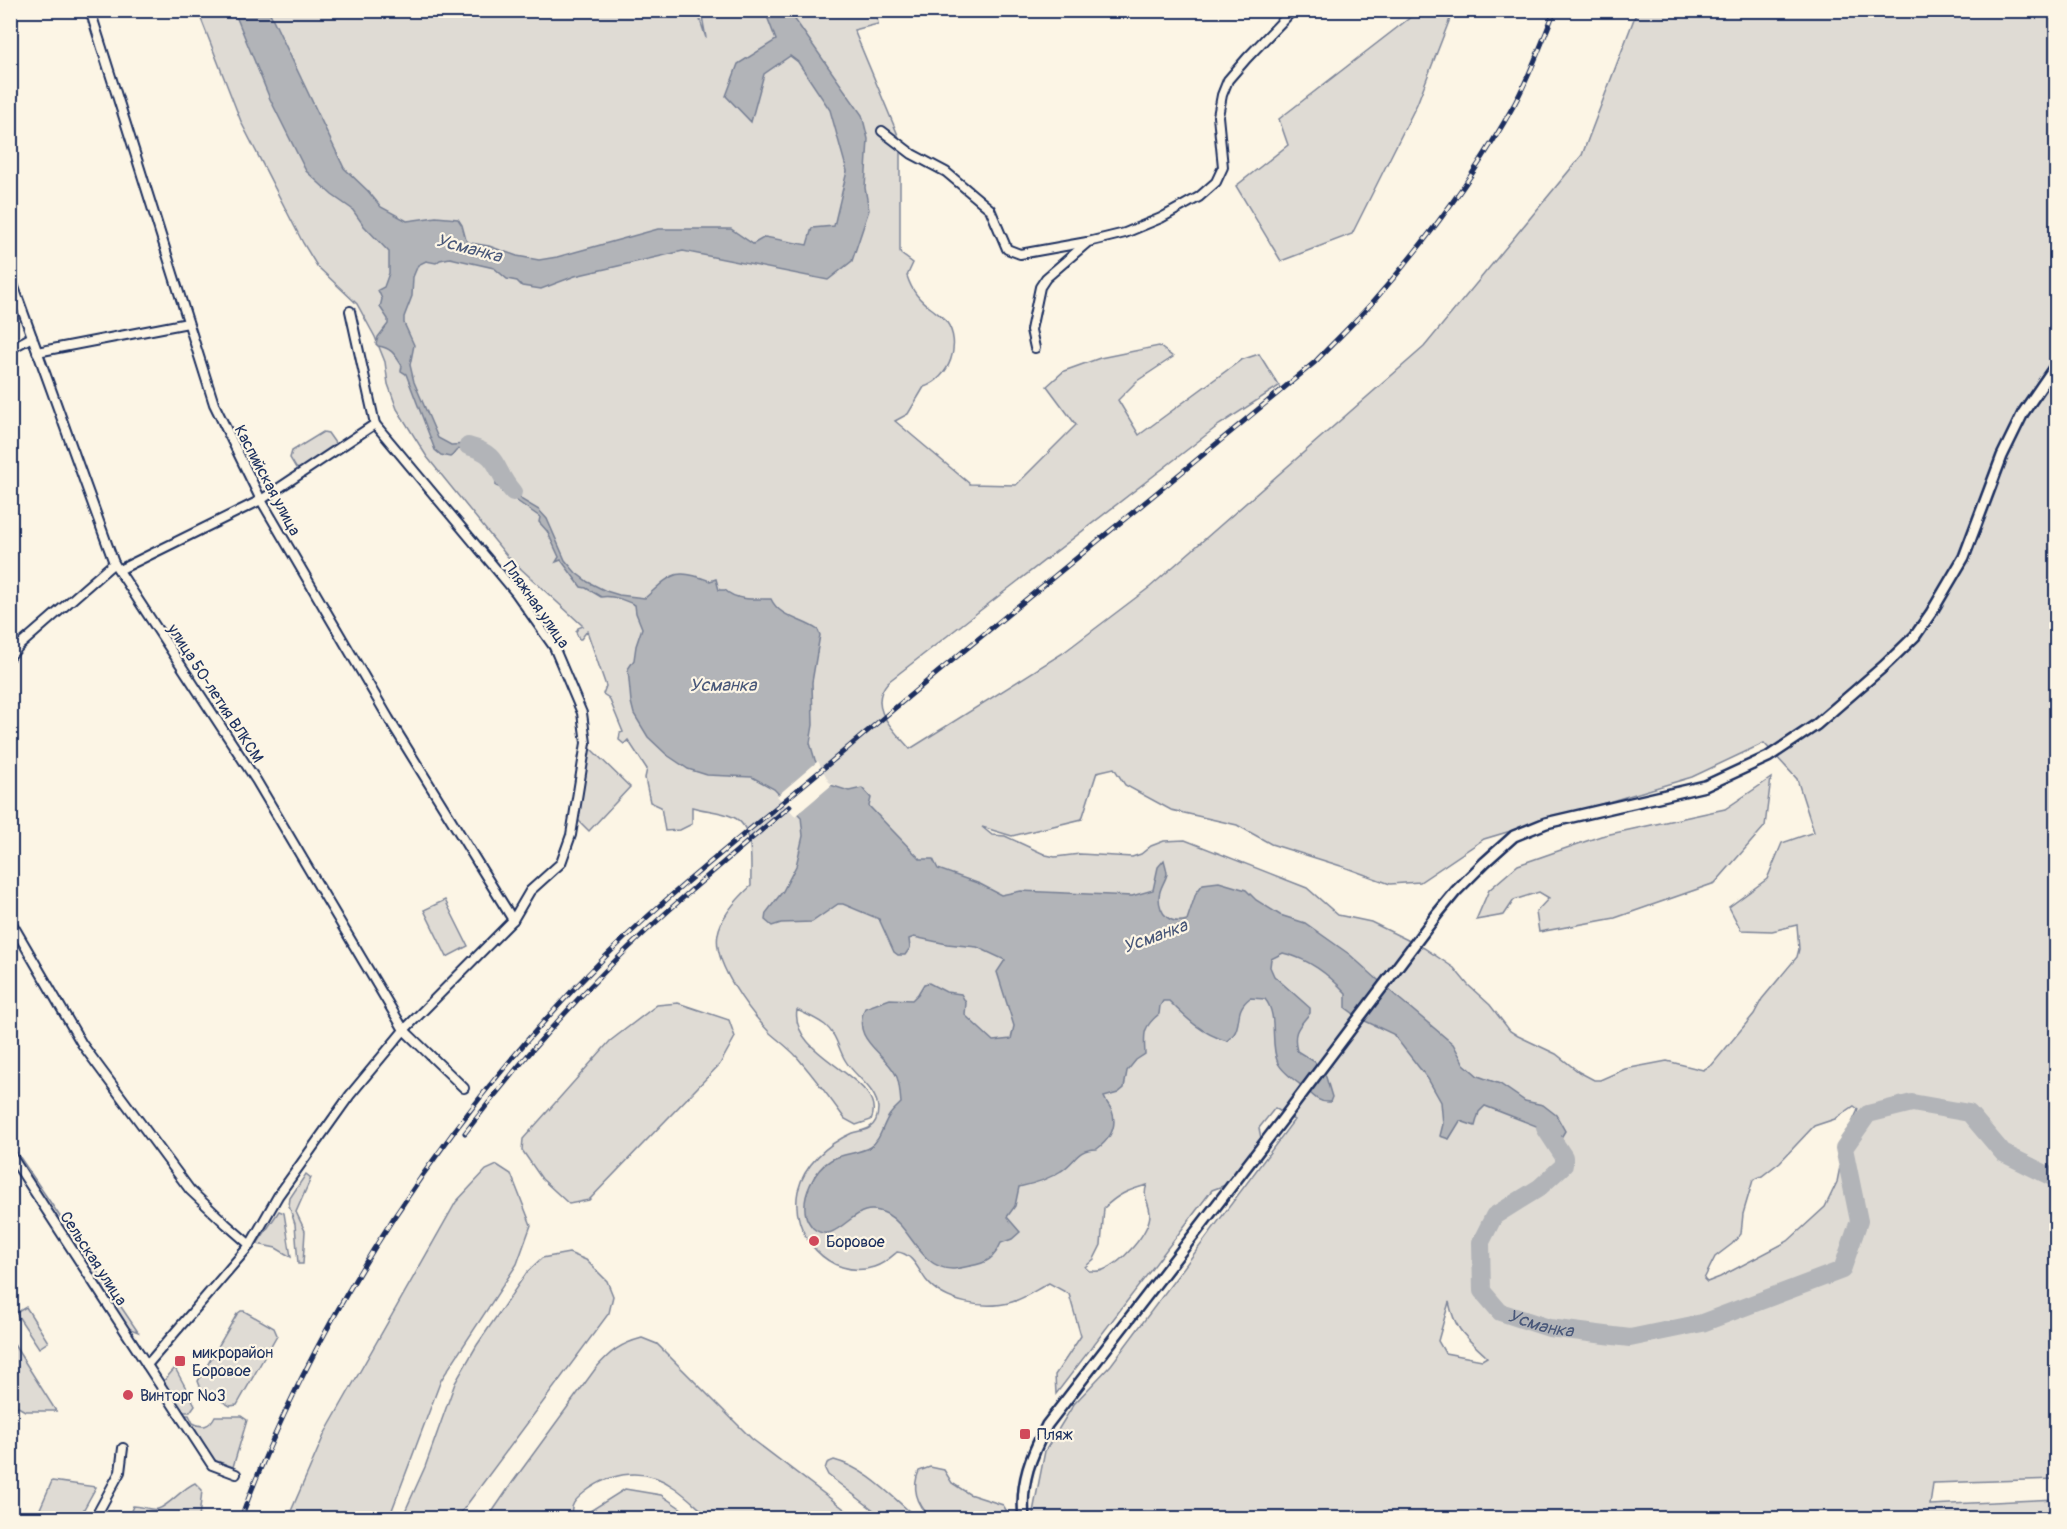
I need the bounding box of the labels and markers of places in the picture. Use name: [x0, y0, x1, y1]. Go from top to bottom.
place label: Боровое: [826, 1232, 885, 1252]
marker: Боровое: [807, 1234, 821, 1248]
place label: микрорайон Боровое: [192, 1343, 273, 1381]
marker: микрорайон Боровое: [173, 1354, 187, 1368]
place label: Винторг №3: [140, 1386, 226, 1406]
marker: Винторг №3: [121, 1388, 135, 1402]
place label: Пляж: [1037, 1425, 1074, 1445]
marker: Пляж: [1018, 1427, 1032, 1441]

